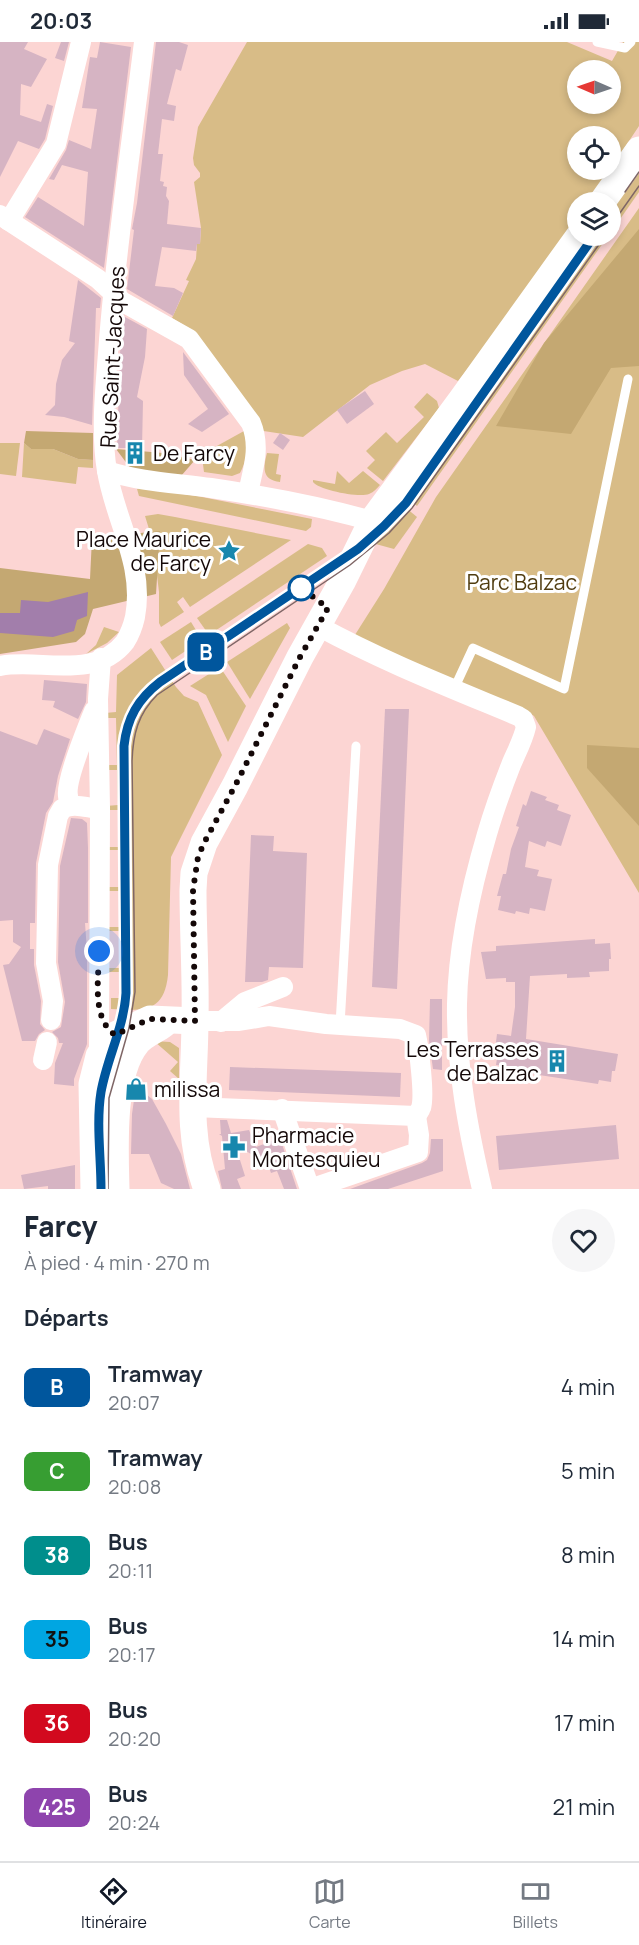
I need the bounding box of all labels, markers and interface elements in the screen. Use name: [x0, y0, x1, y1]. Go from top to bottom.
text: 20:03: [30, 6, 92, 36]
north arrow: [567, 60, 621, 114]
map controls: [567, 60, 621, 246]
button: locate: [567, 126, 621, 180]
button: layers: [567, 192, 621, 246]
street label: Rue Saint-Jacques: [93, 265, 131, 449]
place label: De Farcy: [153, 439, 235, 467]
building icon: De Farcy: [122, 440, 148, 466]
place label: Place Maurice de Farcy: [76, 525, 211, 577]
place icon: Place Maurice de Farcy: [216, 538, 242, 564]
park label: Parc Balzac: [467, 568, 577, 596]
unlabelled marker: [288, 575, 314, 601]
line badge: B: [186, 632, 226, 672]
text: B: [199, 638, 213, 666]
your location: [84, 936, 114, 966]
place label: Les Terrasses de Balzac: [406, 1035, 539, 1087]
building icon: Les Terrasses de Balzac: [544, 1048, 570, 1074]
place label: milissa: [154, 1075, 220, 1103]
shop icon: milissa: [123, 1076, 149, 1102]
place label: Pharmacie Montesquieu: [252, 1121, 380, 1173]
pharmacy icon: Pharmacie Montesquieu: [221, 1134, 247, 1160]
text: Farcy: [24, 1207, 98, 1245]
button: heart: [552, 1209, 615, 1272]
text: À pied · 4 min · 270 m: [24, 1249, 210, 1276]
text: Départs: [24, 1303, 109, 1333]
text: Tramway: [108, 1359, 203, 1389]
text: 4 min: [561, 1372, 615, 1402]
text: B: [50, 1373, 64, 1401]
text: 20:07: [108, 1389, 160, 1416]
text: Tramway: [108, 1443, 203, 1473]
text: 5 min: [561, 1456, 615, 1486]
text: C: [49, 1457, 65, 1485]
text: 20:08: [108, 1473, 161, 1500]
text: Bus: [108, 1527, 148, 1557]
text: 8 min: [561, 1540, 615, 1570]
text: 38: [44, 1541, 70, 1569]
text: 20:11: [108, 1557, 153, 1584]
text: Bus: [108, 1611, 148, 1641]
text: 14 min: [552, 1624, 615, 1654]
text: 35: [45, 1625, 69, 1653]
text: 20:17: [108, 1641, 155, 1668]
text: Bus: [108, 1695, 148, 1725]
text: 17 min: [554, 1708, 615, 1738]
text: 36: [44, 1709, 70, 1737]
text: 20:20: [108, 1725, 161, 1752]
text: Bus: [108, 1779, 148, 1809]
text: 21 min: [553, 1792, 615, 1822]
text: 425: [38, 1793, 76, 1821]
text: 20:24: [108, 1809, 160, 1836]
tab: Itinéraire: [81, 1875, 147, 1933]
tab: Carte: [309, 1875, 351, 1933]
tab: Billets: [513, 1875, 558, 1933]

